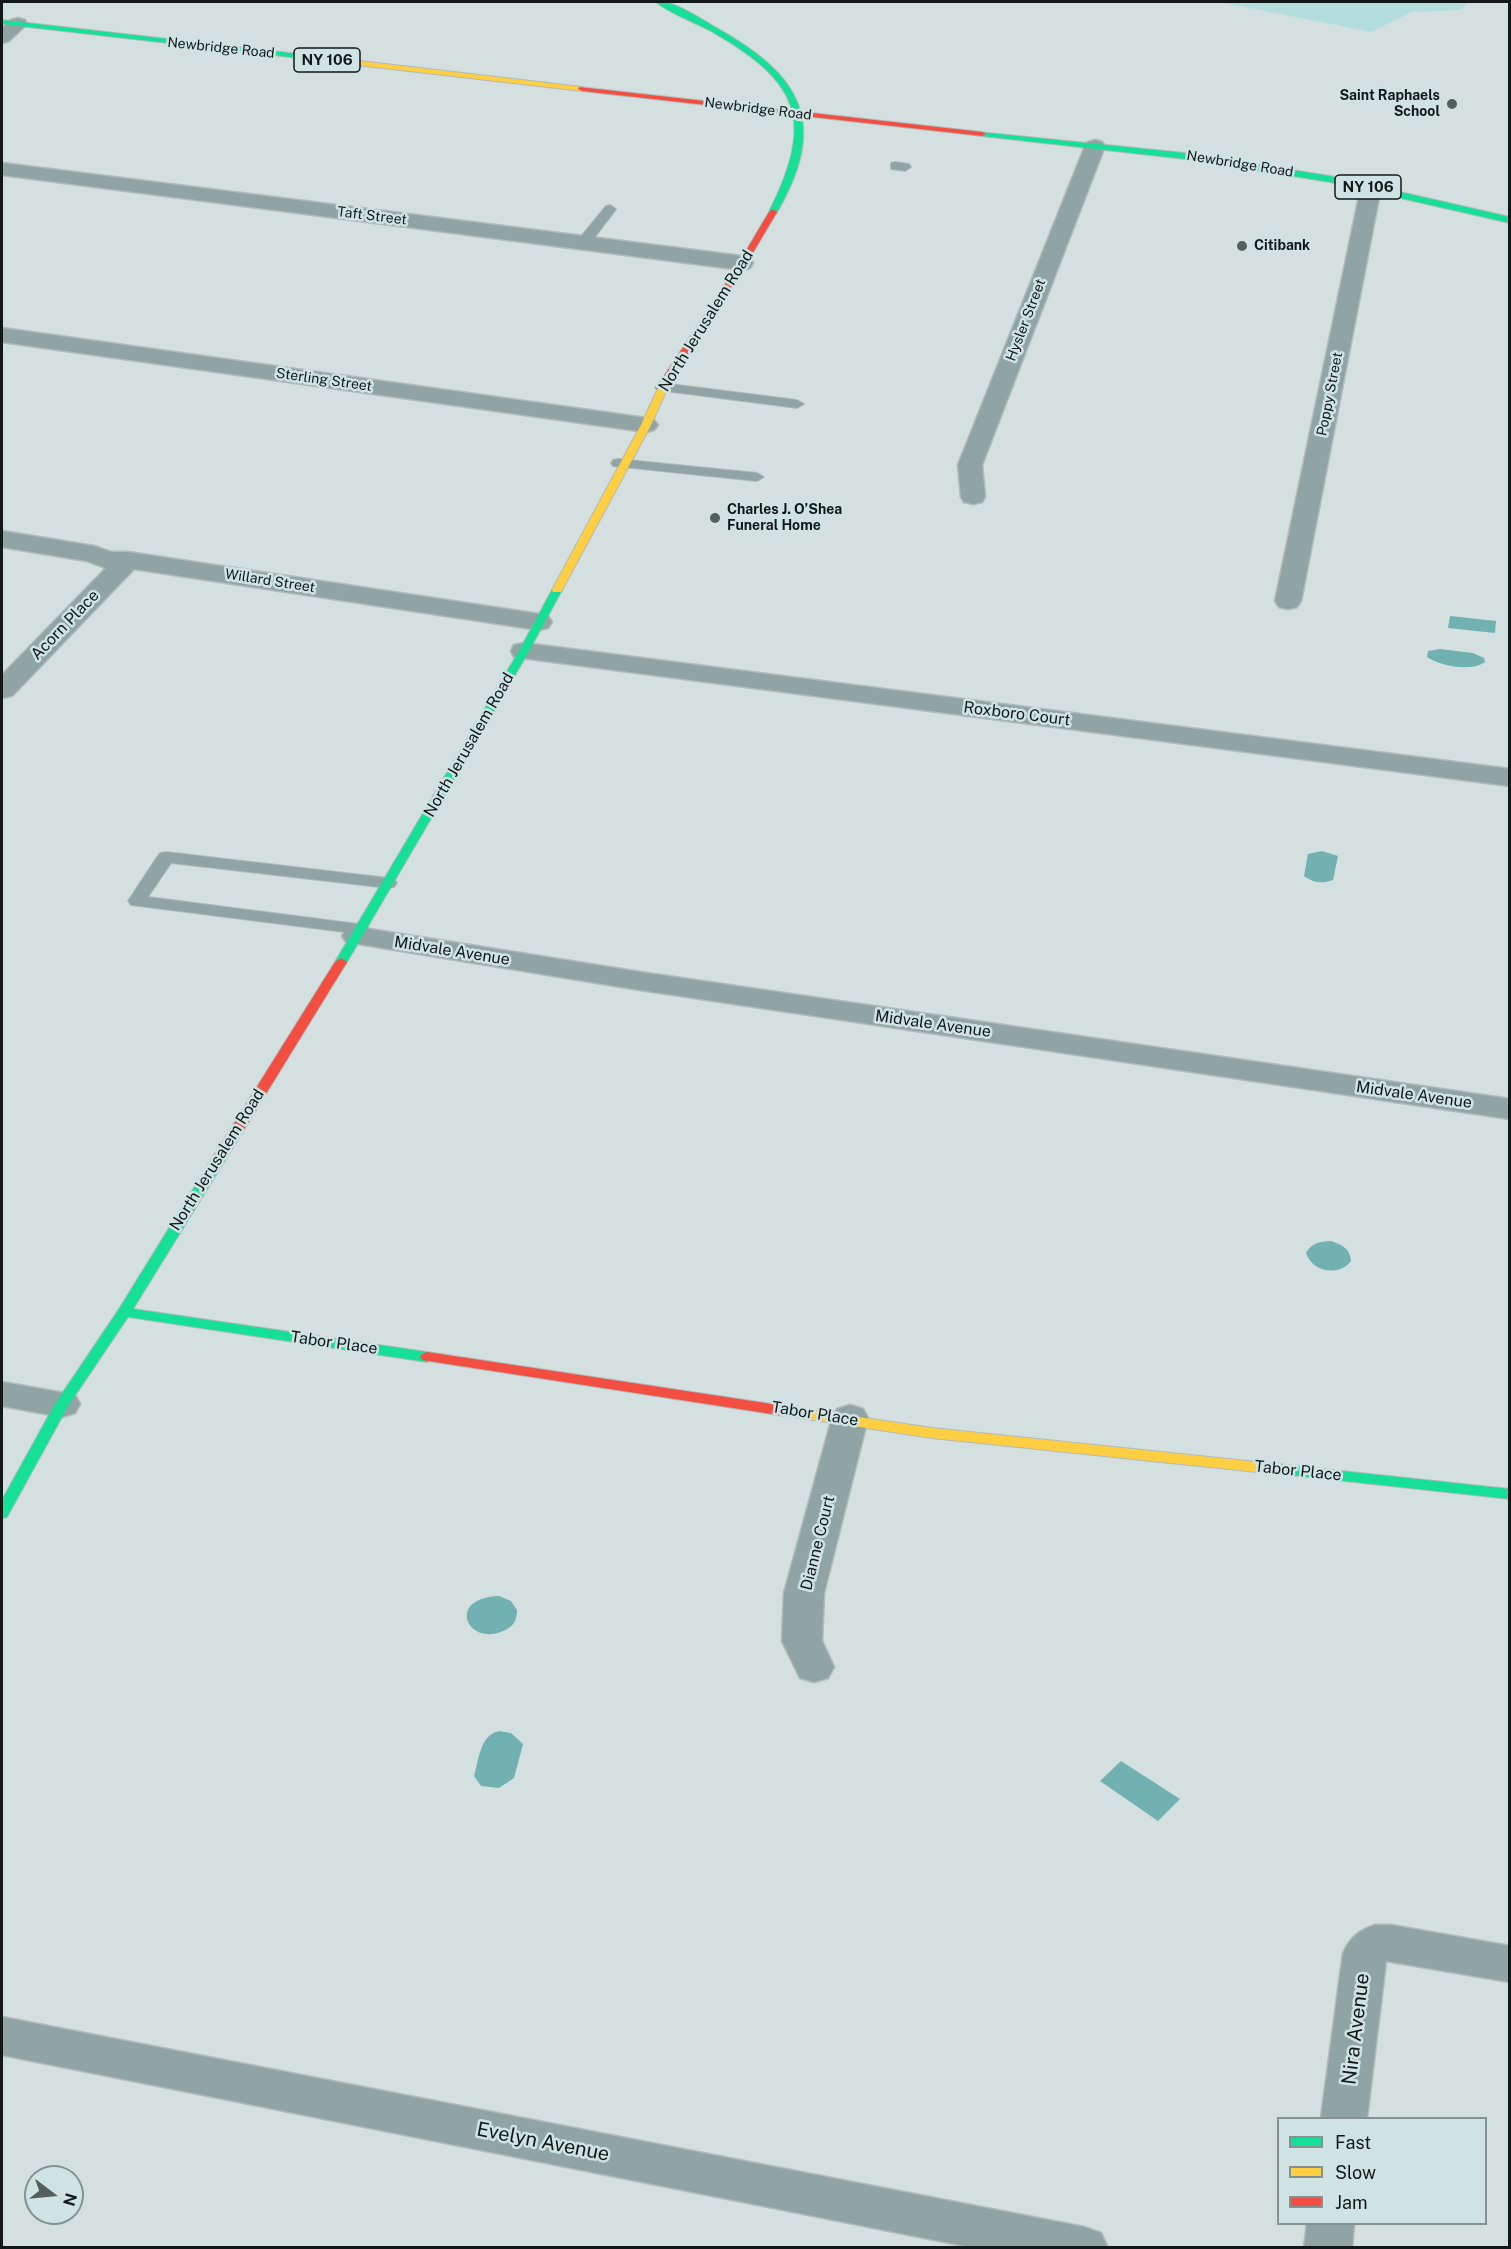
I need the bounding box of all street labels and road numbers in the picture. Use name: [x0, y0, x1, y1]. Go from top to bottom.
street label: Newbridge Road: [167, 34, 275, 62]
road number: NY 106: [294, 48, 360, 72]
street label: Newbridge Road: [703, 94, 813, 124]
street label: Newbridge Road: [1185, 147, 1295, 181]
road number: NY 106: [1335, 175, 1401, 199]
street label: Taft Street: [336, 203, 408, 229]
street label: North Jerusalem Road: [655, 247, 757, 395]
street label: Hysler Street: [1003, 276, 1049, 364]
street label: Poppy Street: [1314, 351, 1346, 437]
street label: Sterling Street: [275, 365, 373, 395]
street label: Willard Street: [224, 566, 316, 596]
street label: Acorn Place: [27, 586, 103, 664]
street label: North Jerusalem Road: [420, 669, 518, 821]
street label: Roxboro Court: [963, 698, 1071, 730]
street label: Midvale Avenue: [393, 932, 511, 970]
street label: Midvale Avenue: [874, 1006, 992, 1042]
street label: Midvale Avenue: [1355, 1077, 1473, 1113]
street label: North Jerusalem Road: [166, 1086, 268, 1234]
street label: Tabor Place: [289, 1327, 379, 1359]
street label: Tabor Place: [770, 1398, 860, 1430]
street label: Tabor Place: [1253, 1457, 1343, 1485]
street label: Dianne Court: [797, 1494, 839, 1592]
street label: Nira Avenue: [1337, 1972, 1375, 2086]
street label: Evelyn Avenue: [475, 2117, 611, 2167]

